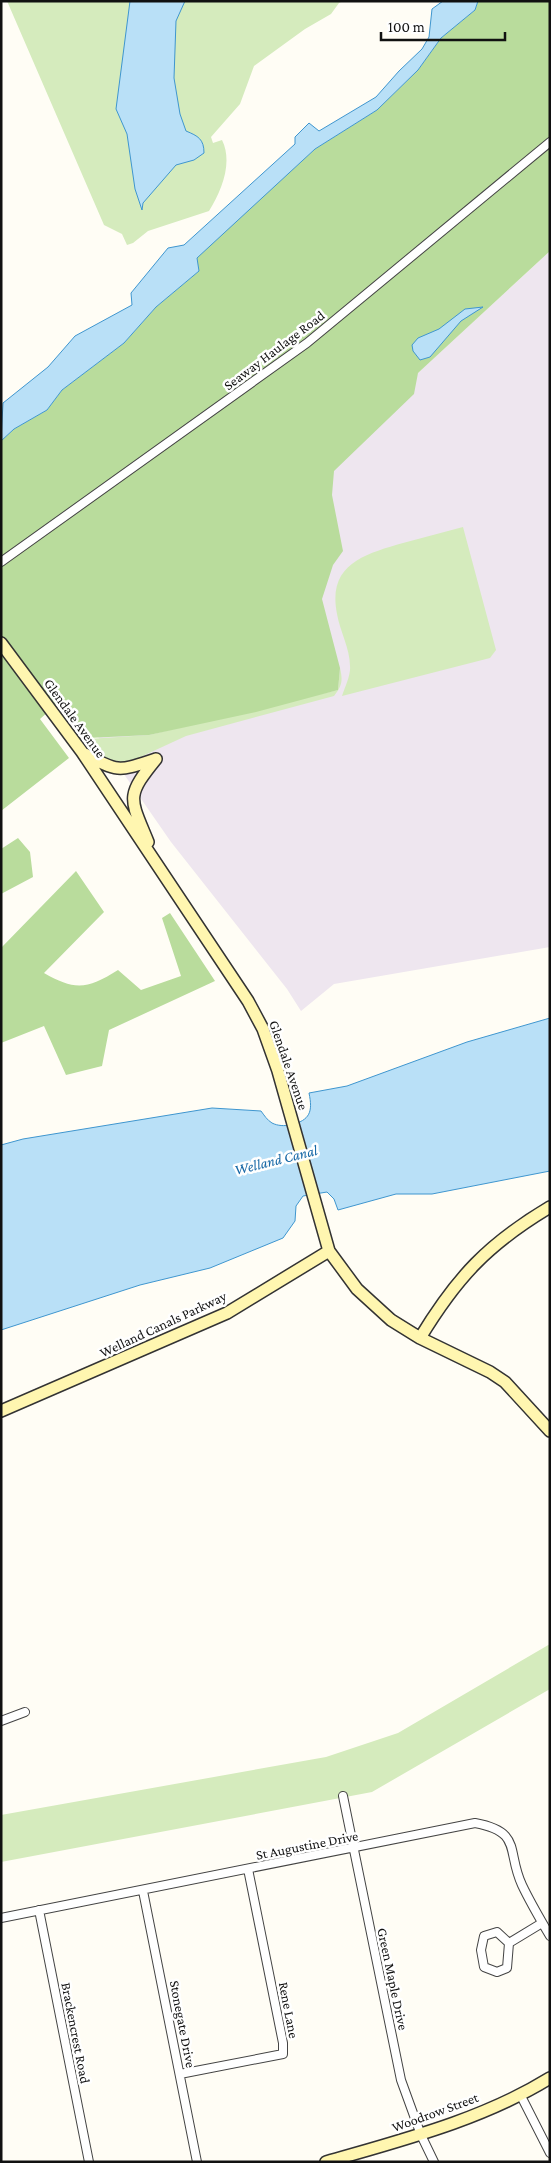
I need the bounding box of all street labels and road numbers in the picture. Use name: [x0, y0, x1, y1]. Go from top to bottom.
street label: Seaway Haulage Road: [220, 307, 328, 393]
street label: Glendale Avenue: [41, 675, 109, 761]
street label: Glendale Avenue: [266, 1018, 312, 1112]
street label: Welland Canals Parkway: [97, 1287, 229, 1360]
street label: St Augustine Drive: [255, 1827, 359, 1863]
street label: Green Maple Drive: [374, 1926, 412, 2032]
street label: Stonegate Drive: [167, 1979, 199, 2069]
street label: Rene Lane: [276, 1980, 302, 2040]
street label: Brackencrest Road: [58, 1981, 94, 2086]
street label: Woodrow Street: [390, 2089, 481, 2135]

